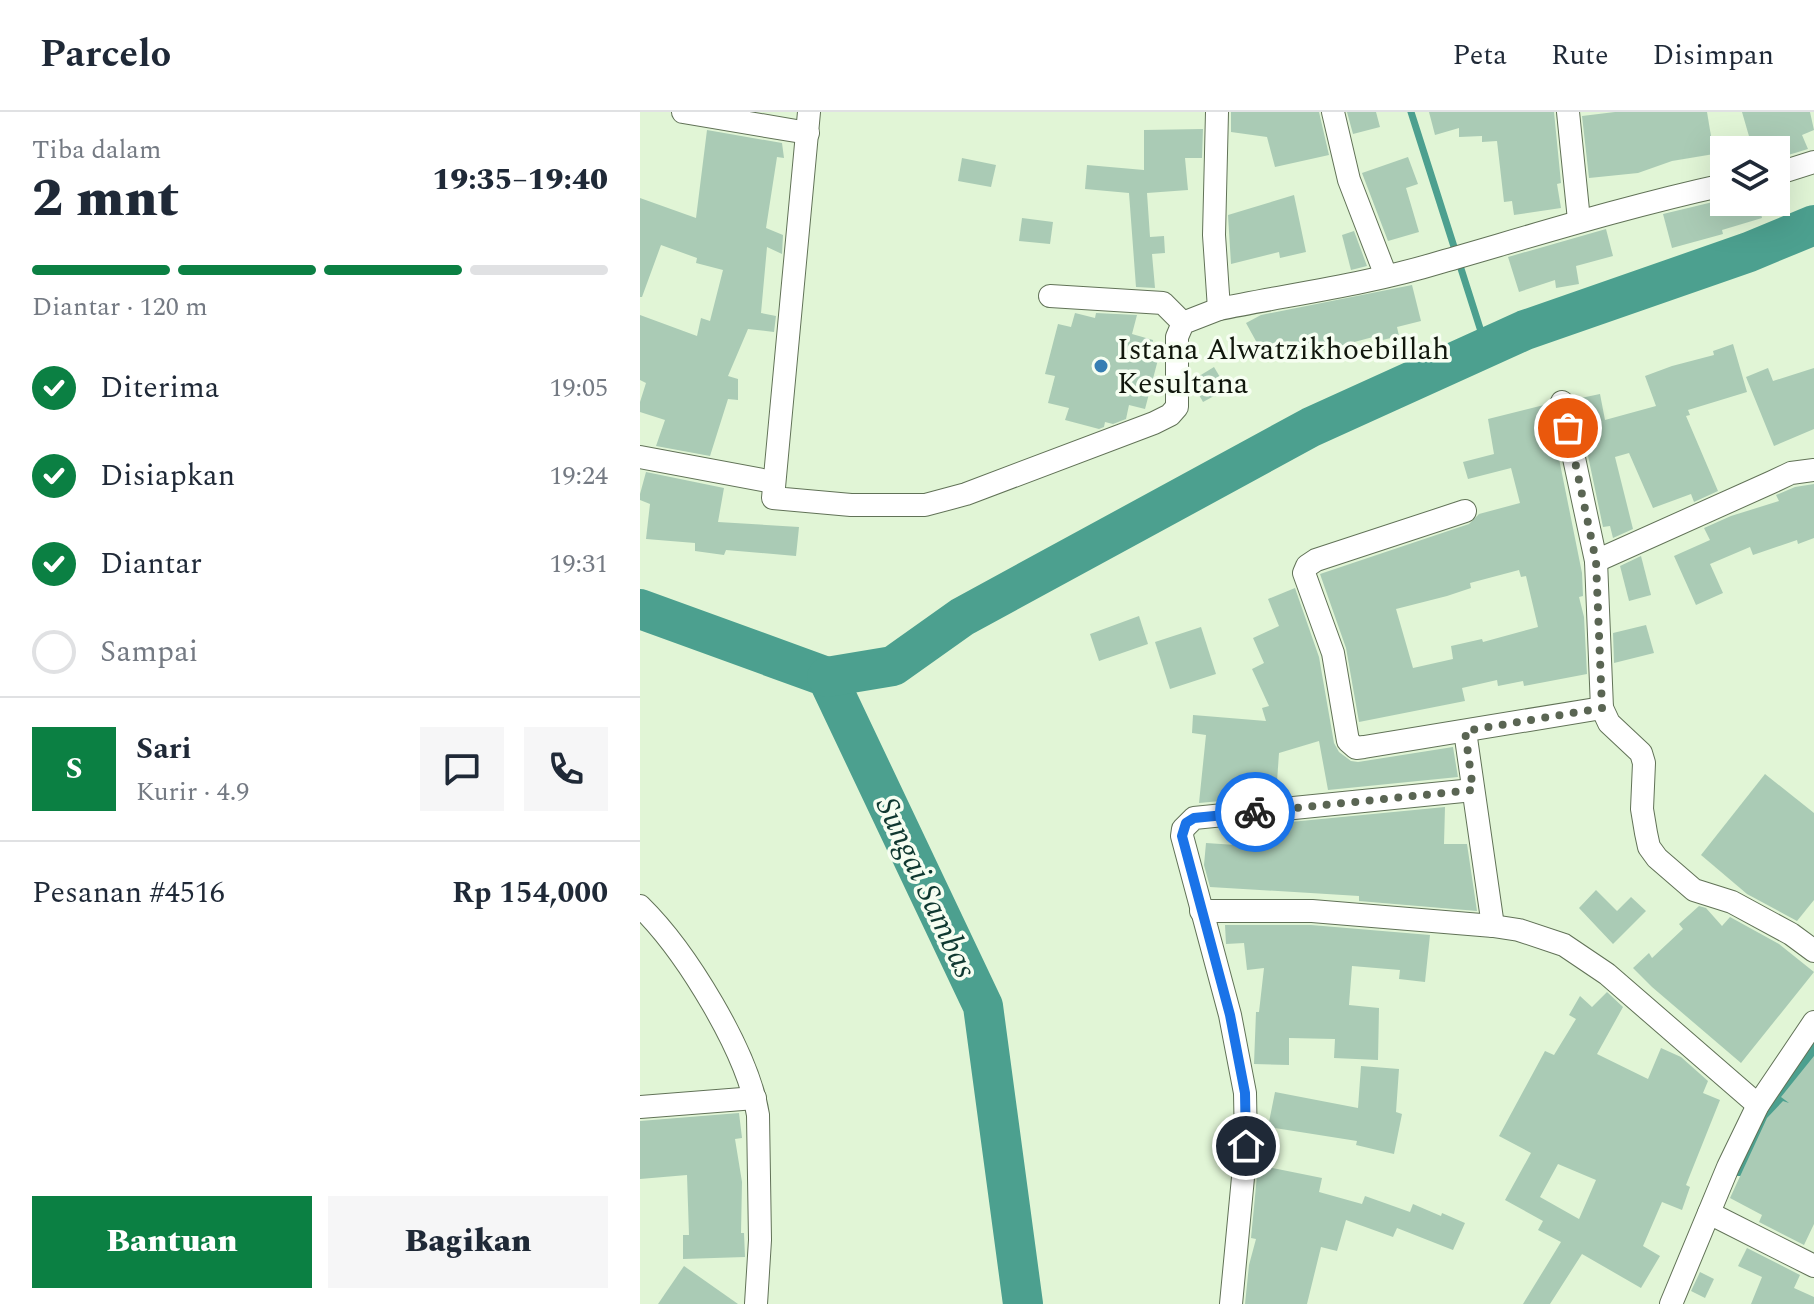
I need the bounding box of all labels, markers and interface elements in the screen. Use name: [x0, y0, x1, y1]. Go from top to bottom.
text: Parcelo: [40, 26, 171, 84]
text: Peta: [1452, 34, 1507, 77]
text: Rute: [1551, 34, 1609, 77]
text: Disimpan: [1653, 34, 1774, 77]
text: Tiba dalam: [32, 130, 161, 170]
map controls: [1710, 136, 1790, 216]
button: layers: [1710, 136, 1790, 216]
text: 19:35–19:40: [432, 157, 608, 203]
text: 2 mnt: [32, 160, 179, 239]
text: Diantar · 120 m: [32, 287, 208, 327]
place label: Istana Alwatzikhoebillah Kesultana: [1117, 327, 1449, 407]
marker: Istana Alwatzikhoebillah Kesultana: [1092, 357, 1110, 375]
text: Diterima: [100, 365, 219, 411]
icon: check: [32, 366, 76, 410]
text: 19:05: [549, 368, 608, 408]
pin: [1534, 394, 1602, 462]
icon: bag: [1546, 406, 1590, 450]
text: Disiapkan: [100, 453, 235, 499]
icon: check: [32, 454, 76, 498]
text: 19:24: [549, 456, 608, 496]
text: Diantar: [100, 541, 202, 587]
icon: check: [32, 542, 76, 586]
text: 19:31: [549, 544, 608, 584]
text: Sampai: [100, 629, 198, 675]
text: Sari: [136, 726, 192, 772]
button: chat: [420, 727, 504, 811]
button: phone: [524, 727, 608, 811]
text: S: [65, 746, 83, 792]
text: Kurir · 4.9: [136, 772, 249, 812]
courier: [1215, 772, 1295, 852]
water label: Sungai Sambas: [862, 789, 989, 986]
icon: bike: [1233, 790, 1277, 834]
text: Pesanan #4516: [32, 870, 225, 916]
text: Rp 154,000: [452, 870, 608, 916]
pin: [1212, 1112, 1280, 1180]
icon: home: [1224, 1124, 1268, 1168]
button: Bantuan: [32, 1196, 312, 1288]
button: Bagikan: [328, 1196, 608, 1288]

